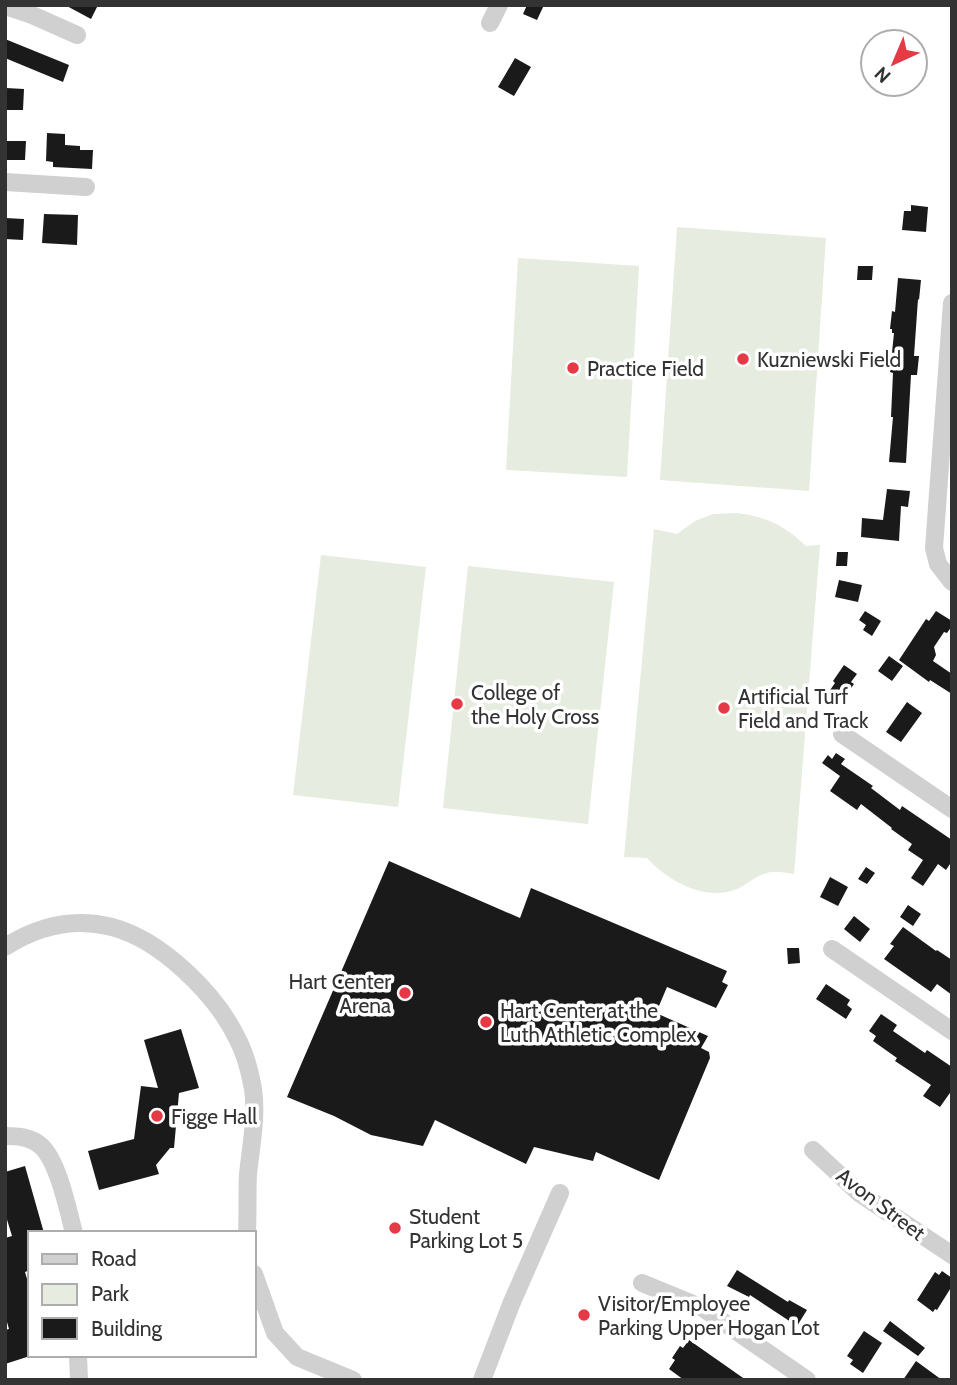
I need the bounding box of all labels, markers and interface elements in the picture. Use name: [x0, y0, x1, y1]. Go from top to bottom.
north arrow: [859, 28, 929, 98]
text: N: [870, 62, 895, 88]
place label: Kuzniewski Field: [757, 347, 901, 372]
marker: Kuzniewski Field: [735, 351, 751, 367]
place label: Practice Field: [587, 356, 704, 381]
marker: Practice Field: [565, 360, 581, 376]
place label: College of the Holy Cross: [471, 680, 600, 729]
place label: Artificial Turf Field and Track: [738, 684, 869, 733]
marker: College of the Holy Cross: [449, 696, 465, 712]
marker: Artificial Turf Field and Track: [716, 700, 732, 716]
place label: Hart Center Arena: [289, 969, 391, 1018]
marker: Hart Center Arena: [397, 985, 413, 1001]
place label: Hart Center at the Luth Athletic Complex: [500, 998, 697, 1047]
marker: Hart Center at the Luth Athletic Complex: [478, 1014, 494, 1030]
place label: Figge Hall: [171, 1104, 257, 1129]
marker: Figge Hall: [149, 1108, 165, 1124]
street label: Avon Street: [832, 1163, 930, 1245]
place label: Student Parking Lot 5: [409, 1204, 523, 1253]
marker: Student Parking Lot 5: [387, 1220, 403, 1236]
legend: [28, 1231, 256, 1357]
text: Road: [91, 1246, 137, 1271]
text: Park: [91, 1281, 129, 1306]
place label: Visitor/Employee Parking Upper Hogan Lot: [598, 1291, 819, 1340]
marker: Visitor/Employee Parking Upper Hogan Lot: [576, 1307, 592, 1323]
text: Building: [91, 1316, 163, 1341]

